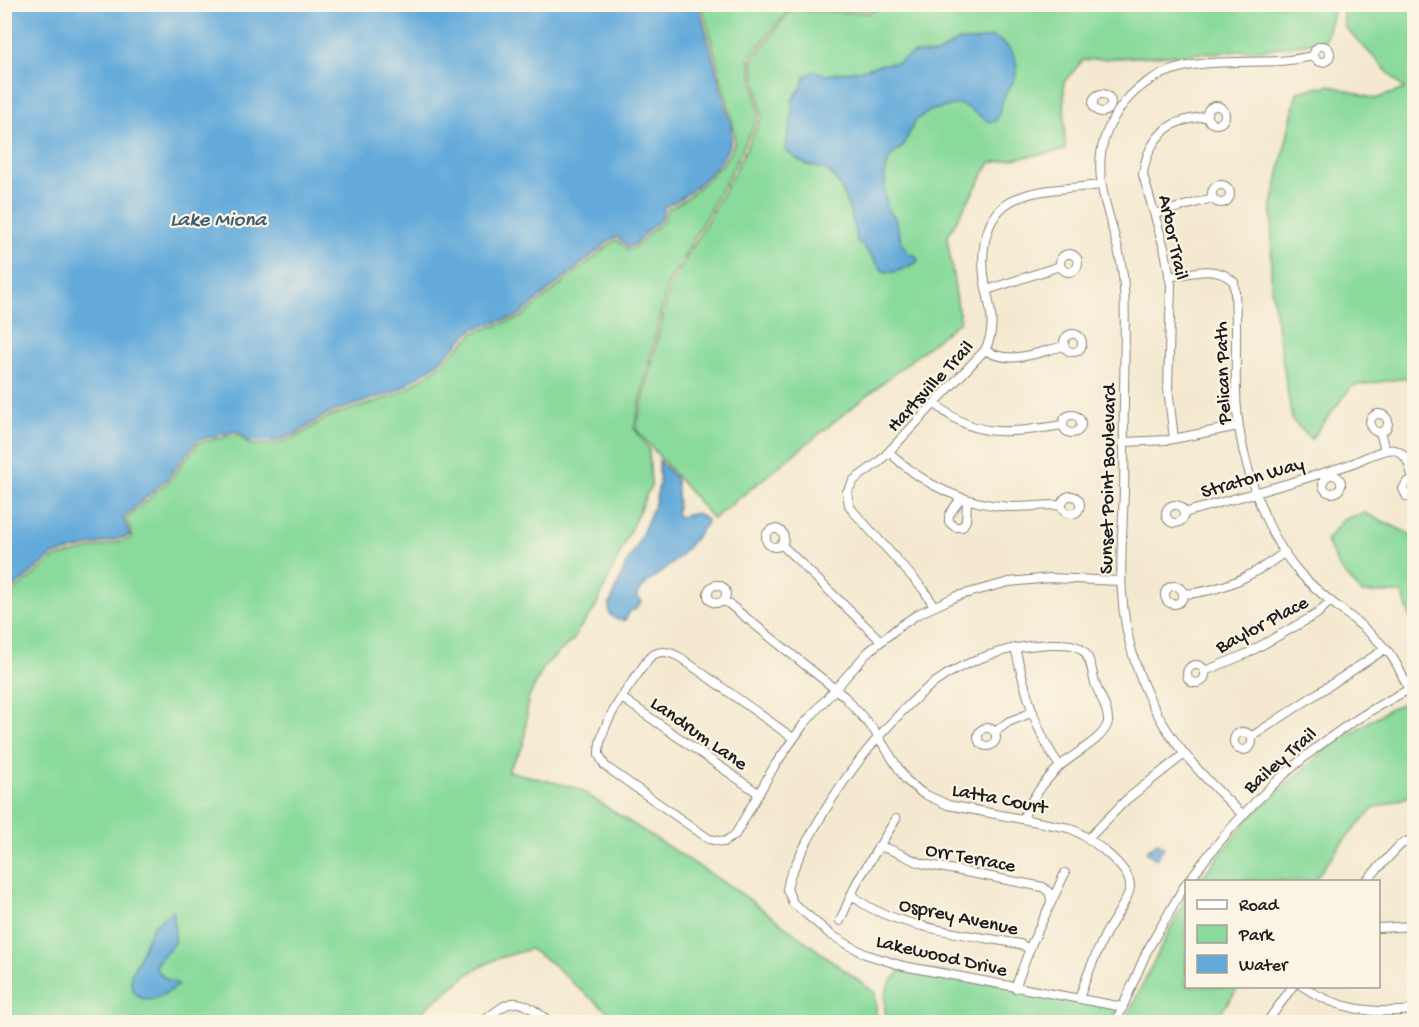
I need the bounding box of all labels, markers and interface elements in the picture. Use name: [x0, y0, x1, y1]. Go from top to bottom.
street label: Arbor Trail: [1151, 193, 1192, 282]
water label: Lake Miona: [170, 209, 267, 234]
street label: Pelican Path: [1211, 321, 1238, 426]
street label: Hartsville Trail: [883, 337, 980, 438]
street label: Sunset Point Boulevard: [1096, 381, 1123, 574]
street label: Straton Way: [1199, 454, 1307, 505]
street label: Baylor Place: [1212, 592, 1313, 661]
street label: Landrum Lane: [645, 693, 752, 777]
street label: Bailey Trail: [1239, 724, 1323, 800]
street label: Latta Court: [950, 780, 1051, 821]
street label: Orr Terrace: [923, 839, 1018, 880]
legend: [1185, 880, 1380, 988]
street label: Osprey Avenue: [897, 895, 1021, 942]
text: Road: [1239, 896, 1280, 917]
text: Park: [1238, 926, 1275, 947]
street label: Lakewood Drive: [873, 931, 1010, 984]
text: Water: [1239, 956, 1289, 977]

